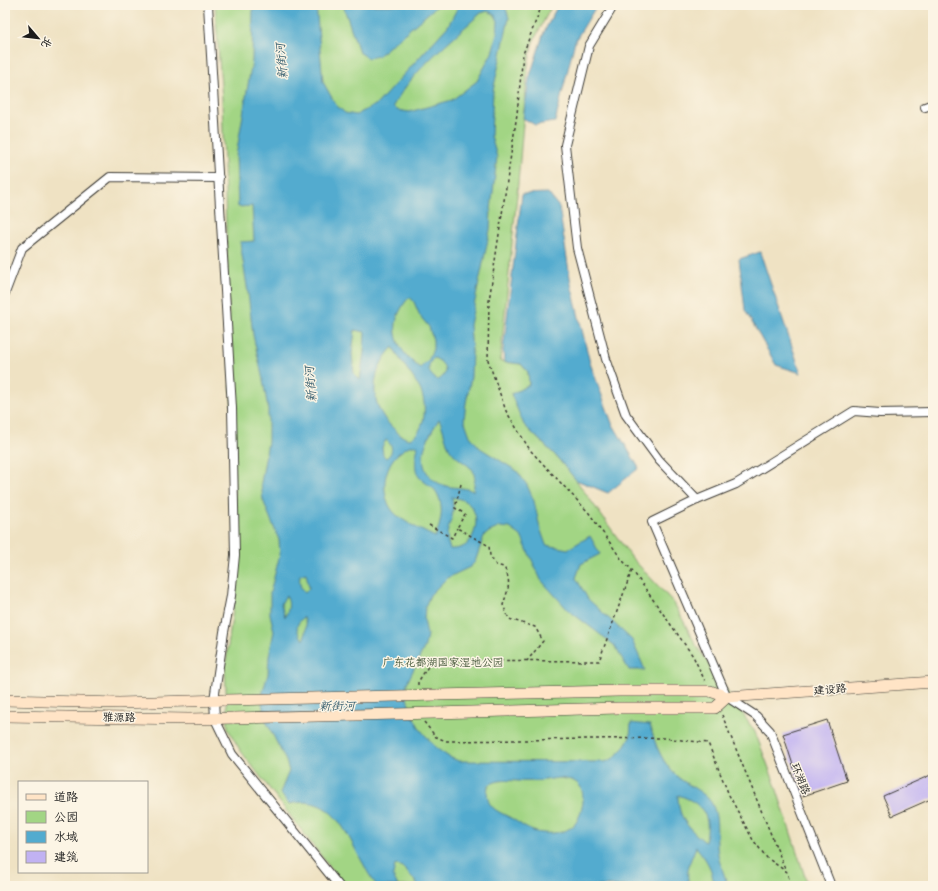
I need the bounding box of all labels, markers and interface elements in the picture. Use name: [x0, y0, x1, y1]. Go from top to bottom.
north arrow: [18, 18, 58, 58]
text: 北: [35, 33, 56, 51]
water label: 新街河: [271, 40, 293, 80]
water label: 新街河: [300, 363, 322, 403]
park label: 广东花都湖国家湿地公园: [383, 654, 504, 672]
street label: 建设路: [813, 680, 847, 700]
water label: 新街河: [319, 697, 357, 716]
street label: 雅源路: [102, 709, 136, 727]
street label: 环湖路: [786, 760, 814, 798]
legend: [18, 781, 148, 873]
text: 道路: [54, 788, 78, 807]
text: 公园: [54, 808, 78, 827]
text: 水域: [54, 828, 78, 847]
text: 建筑: [54, 848, 78, 867]

